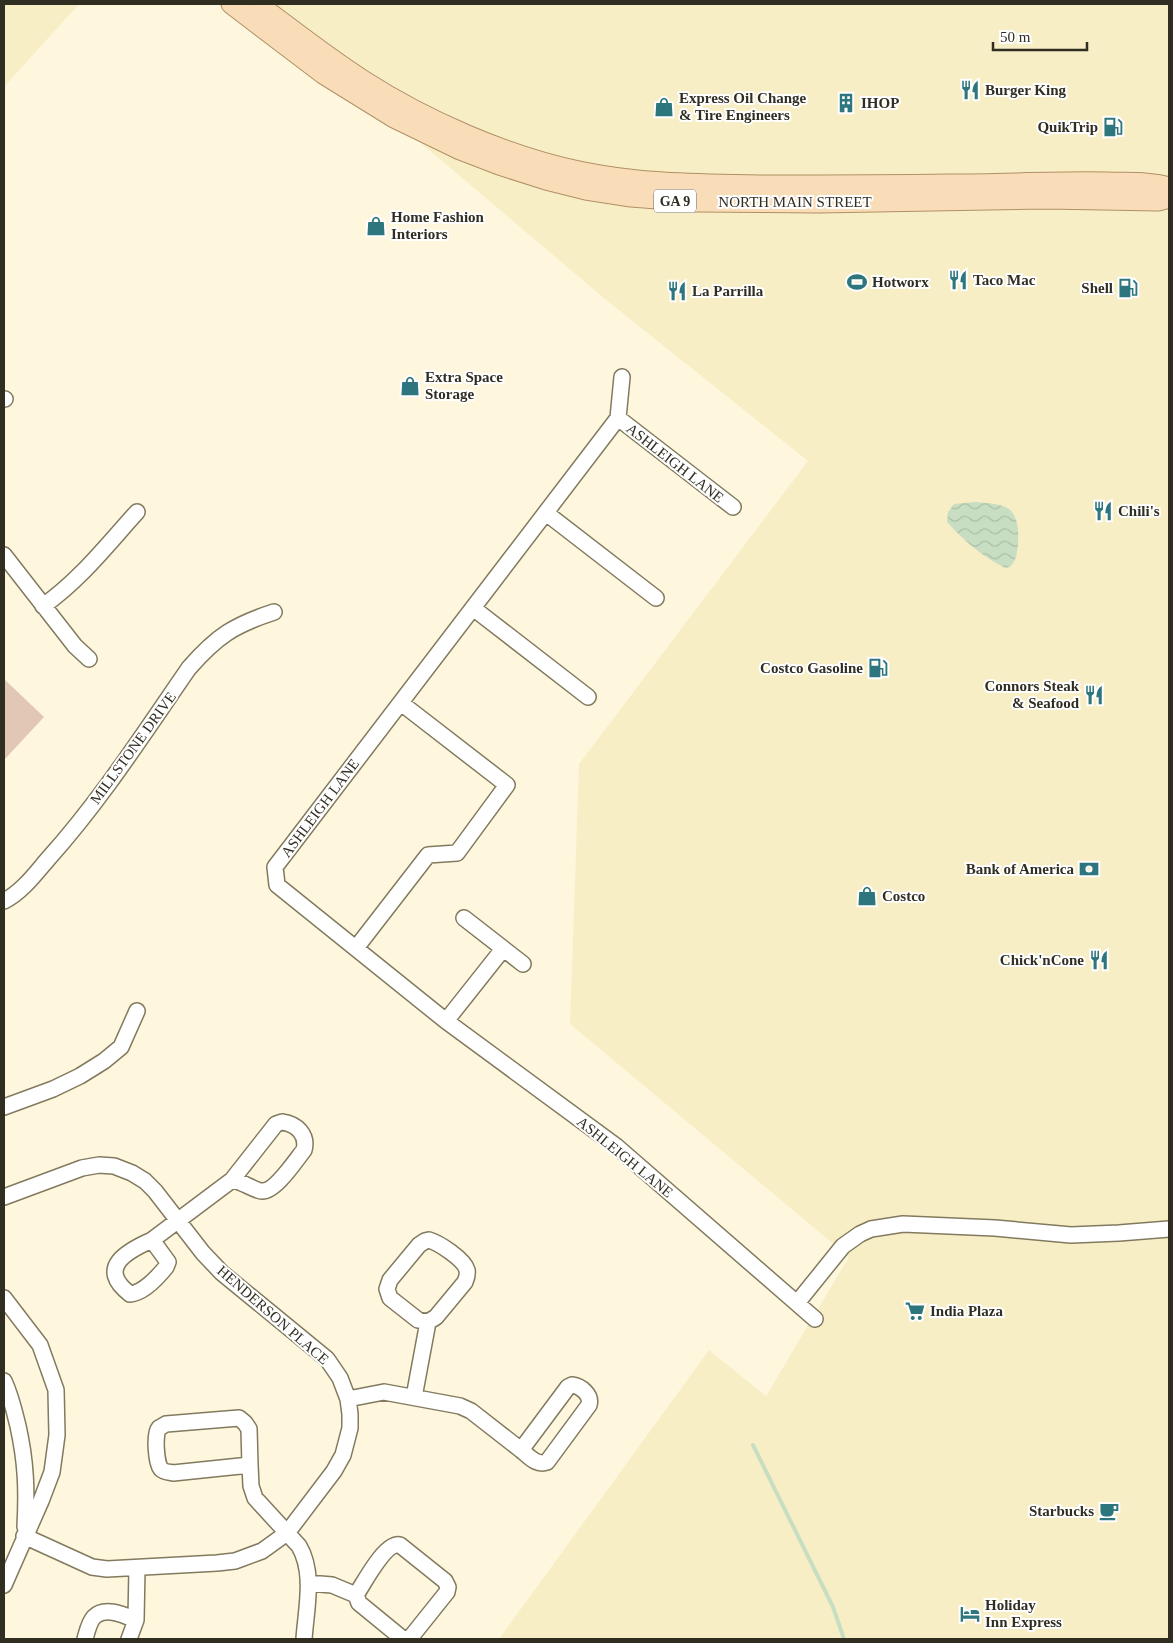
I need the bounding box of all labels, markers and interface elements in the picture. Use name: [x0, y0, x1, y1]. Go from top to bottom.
scale bar: [993, 20, 1087, 52]
text: 50 m: [1000, 29, 1031, 45]
restaurant icon: Burger King: [959, 79, 981, 101]
place label: Burger King: [985, 82, 1066, 98]
place label: Express Oil Change & Tire Engineers: [679, 90, 807, 123]
building icon: IHOP: [835, 92, 857, 114]
place label: IHOP: [861, 95, 899, 111]
shop icon: Express Oil Change & Tire Engineers: [653, 96, 675, 118]
fuel station icon: QuikTrip: [1102, 116, 1124, 138]
place label: QuikTrip: [1037, 119, 1098, 135]
road number: GA 9: [654, 190, 696, 212]
street label: NORTH MAIN STREET: [718, 194, 872, 210]
place label: Home Fashion Interiors: [391, 209, 485, 242]
shop icon: Home Fashion Interiors: [365, 215, 387, 237]
restaurant icon: Taco Mac: [947, 269, 969, 291]
sports icon: Hotworx: [846, 271, 868, 293]
place label: Taco Mac: [973, 272, 1036, 288]
place label: Hotworx: [872, 274, 929, 290]
fuel station icon: Shell: [1117, 277, 1139, 299]
restaurant icon: La Parrilla: [666, 280, 688, 302]
place label: Shell: [1081, 280, 1113, 296]
place label: La Parrilla: [692, 283, 764, 299]
place label: Extra Space Storage: [425, 369, 503, 402]
shop icon: Extra Space Storage: [399, 375, 421, 397]
street label: ASHLEIGH LANE: [623, 420, 727, 506]
restaurant icon: Chili's: [1092, 500, 1114, 522]
place label: Chili's: [1118, 503, 1160, 519]
fuel station icon: Costco Gasoline: [867, 657, 889, 679]
place label: Costco Gasoline: [760, 660, 863, 676]
place label: Connors Steak & Seafood: [984, 678, 1080, 711]
restaurant icon: Connors Steak & Seafood: [1083, 684, 1105, 706]
street label: MILLSTONE DRIVE: [87, 689, 179, 807]
street label: ASHLEIGH LANE: [278, 756, 362, 860]
bank icon: Bank of America: [1078, 858, 1100, 880]
place label: Bank of America: [966, 861, 1074, 877]
shop icon: Costco: [856, 885, 878, 907]
place label: Costco: [882, 888, 925, 904]
restaurant icon: Chick'nCone: [1088, 949, 1110, 971]
place label: Chick'nCone: [1000, 952, 1084, 968]
street label: ASHLEIGH LANE: [574, 1113, 676, 1201]
street label: HENDERSON PLACE: [214, 1262, 332, 1368]
supermarket icon: India Plaza: [904, 1300, 926, 1322]
place label: India Plaza: [930, 1303, 1003, 1319]
cafe icon: Starbucks: [1098, 1500, 1120, 1522]
place label: Starbucks: [1029, 1503, 1094, 1519]
place label: Holiday Inn Express: [985, 1597, 1062, 1630]
hotel icon: Holiday Inn Express: [959, 1603, 981, 1625]

